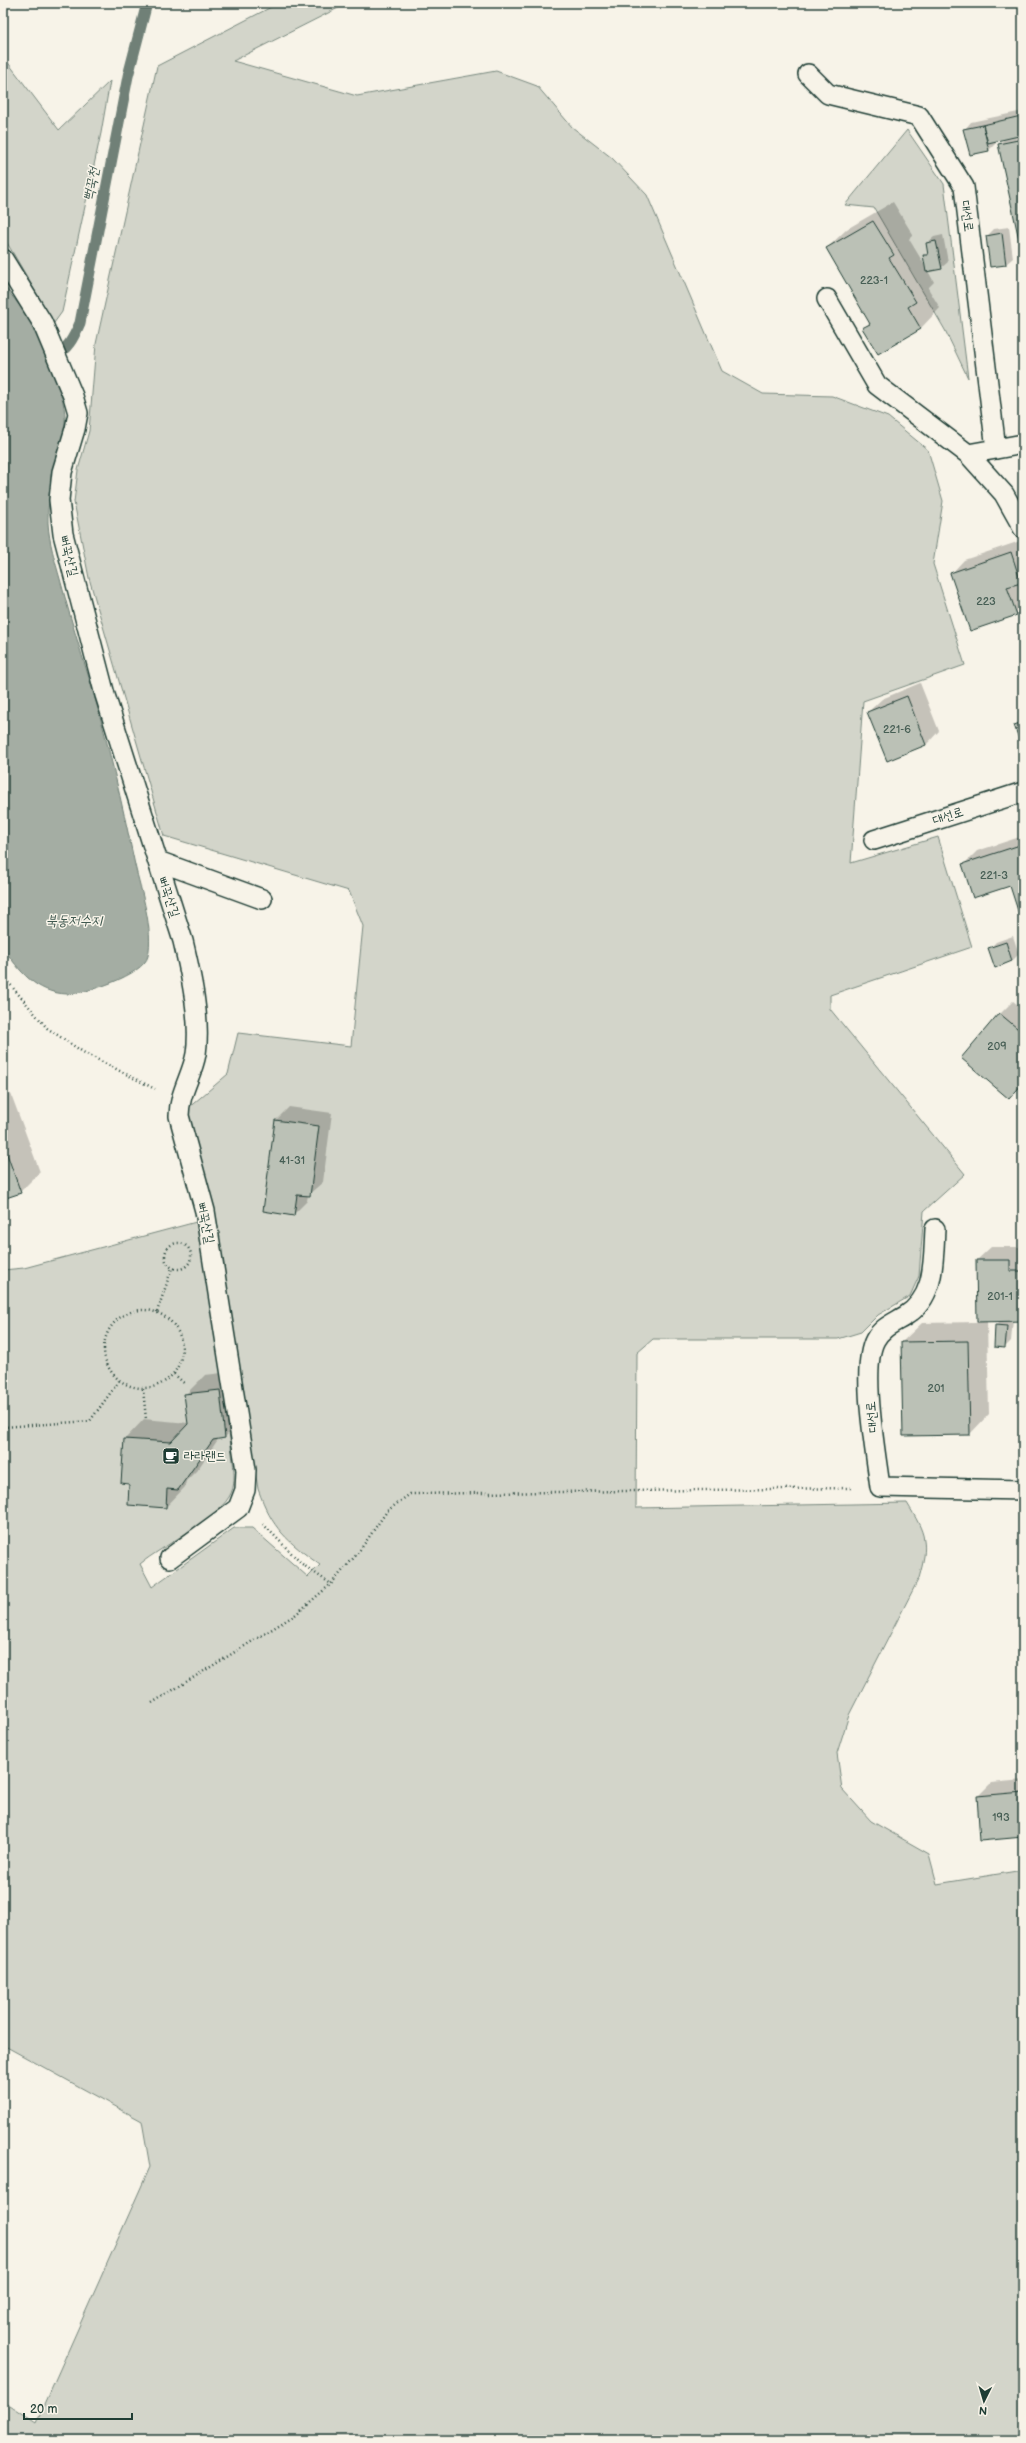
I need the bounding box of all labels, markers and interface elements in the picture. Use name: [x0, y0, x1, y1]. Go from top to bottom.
water label: 뻑꾹천: [79, 164, 103, 202]
street label: 대선로: [957, 199, 977, 233]
house number: 223-1: [860, 274, 888, 287]
street label: 뻐꾹산길: [56, 534, 82, 578]
house number: 223: [976, 595, 996, 608]
house number: 221-6: [883, 723, 911, 736]
street label: 대선로: [931, 804, 965, 828]
house number: 221-3: [980, 869, 1008, 882]
street label: 뻐꾹산길: [155, 875, 183, 919]
water label: 북동저수지: [46, 912, 104, 929]
house number: 209: [987, 1040, 1007, 1053]
house number: 41-31: [279, 1154, 305, 1167]
street label: 뻐꾹산길: [194, 1201, 218, 1245]
house number: 201-1: [987, 1290, 1013, 1303]
house number: 201: [927, 1382, 945, 1395]
street label: 대선로: [863, 1401, 881, 1433]
cafe icon: 라라랜드: [161, 1446, 181, 1466]
place label: 라라랜드: [184, 1448, 226, 1464]
house number: 193: [992, 1811, 1010, 1824]
north arrow: [964, 2381, 1004, 2421]
scale bar: [24, 2395, 132, 2421]
text: 20 m: [30, 2402, 57, 2417]
text: N: [978, 2404, 988, 2417]

